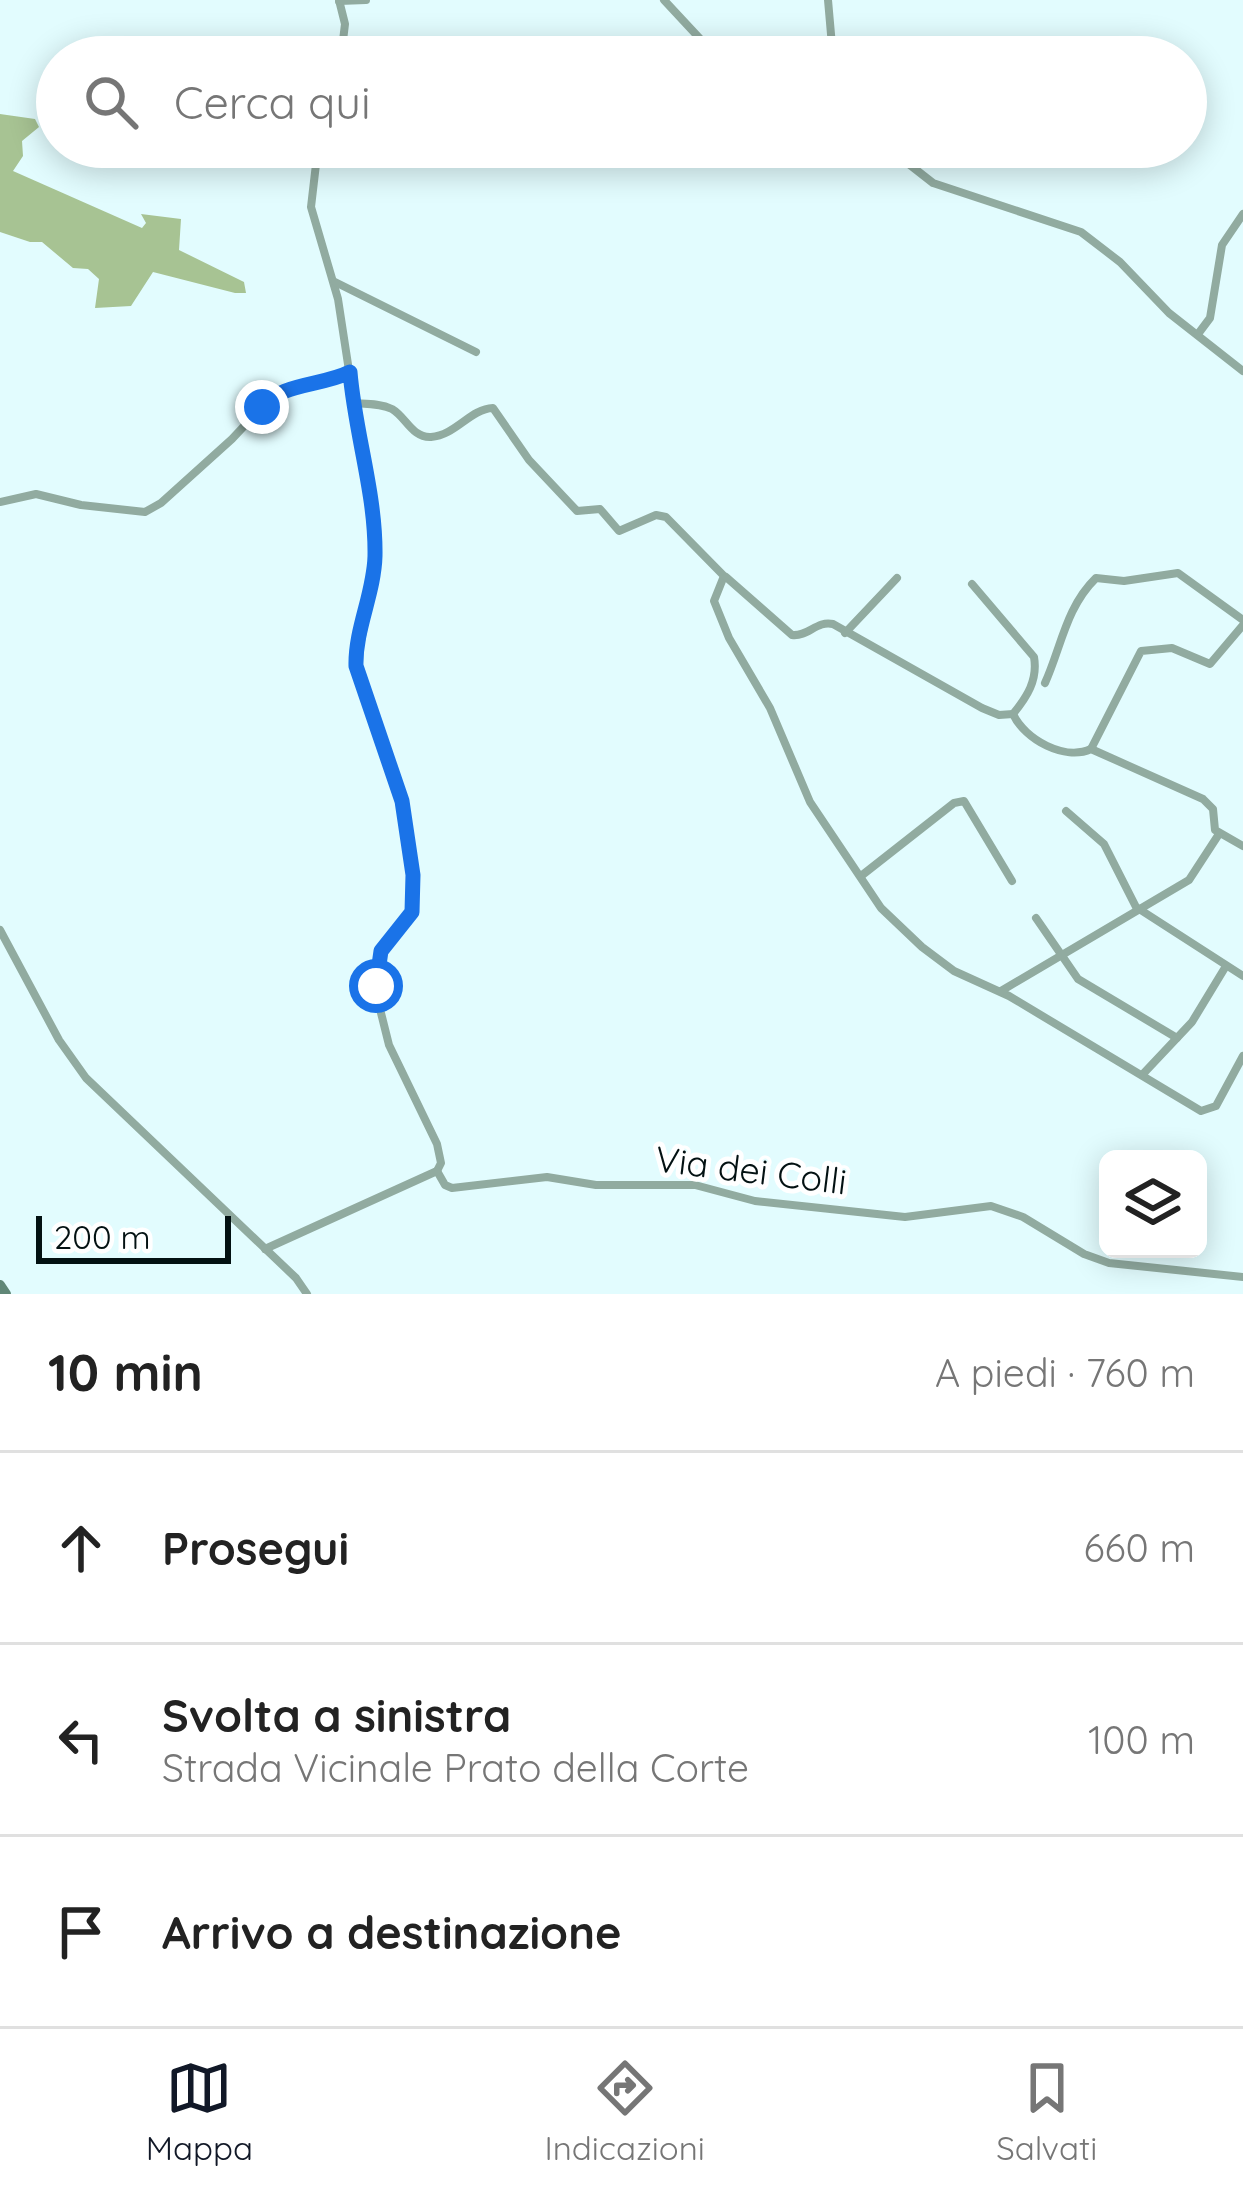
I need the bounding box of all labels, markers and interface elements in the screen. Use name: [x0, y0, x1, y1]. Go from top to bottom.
search box: [36, 36, 1207, 168]
icon: search: [78, 69, 144, 135]
text: Cerca qui: [174, 74, 371, 130]
route end: [235, 380, 289, 434]
route start: [349, 959, 403, 1013]
street label: Via dei Colli: [653, 1135, 849, 1204]
map controls: [1099, 1150, 1207, 1258]
button: layers: [1099, 1150, 1207, 1258]
scale bar: [36, 1210, 231, 1263]
text: 200 m: [54, 1216, 151, 1257]
text: 10 min: [48, 1340, 203, 1404]
text: A piedi · 760 m: [935, 1348, 1195, 1397]
icon: ahead: [48, 1515, 114, 1581]
text: Prosegui: [162, 1520, 349, 1576]
text: 660 m: [1084, 1523, 1195, 1572]
text: Svolta a sinistra: [162, 1687, 511, 1743]
icon: left: [48, 1707, 114, 1773]
text: 100 m: [1088, 1715, 1195, 1764]
text: Strada Vicinale Prato della Corte: [162, 1743, 749, 1792]
icon: arrive: [48, 1899, 114, 1965]
text: Arrivo a destinazione: [162, 1904, 622, 1960]
tab: Mappa: [146, 2055, 253, 2168]
tab: Indicazioni: [544, 2055, 705, 2168]
tab: Salvati: [996, 2055, 1097, 2168]

